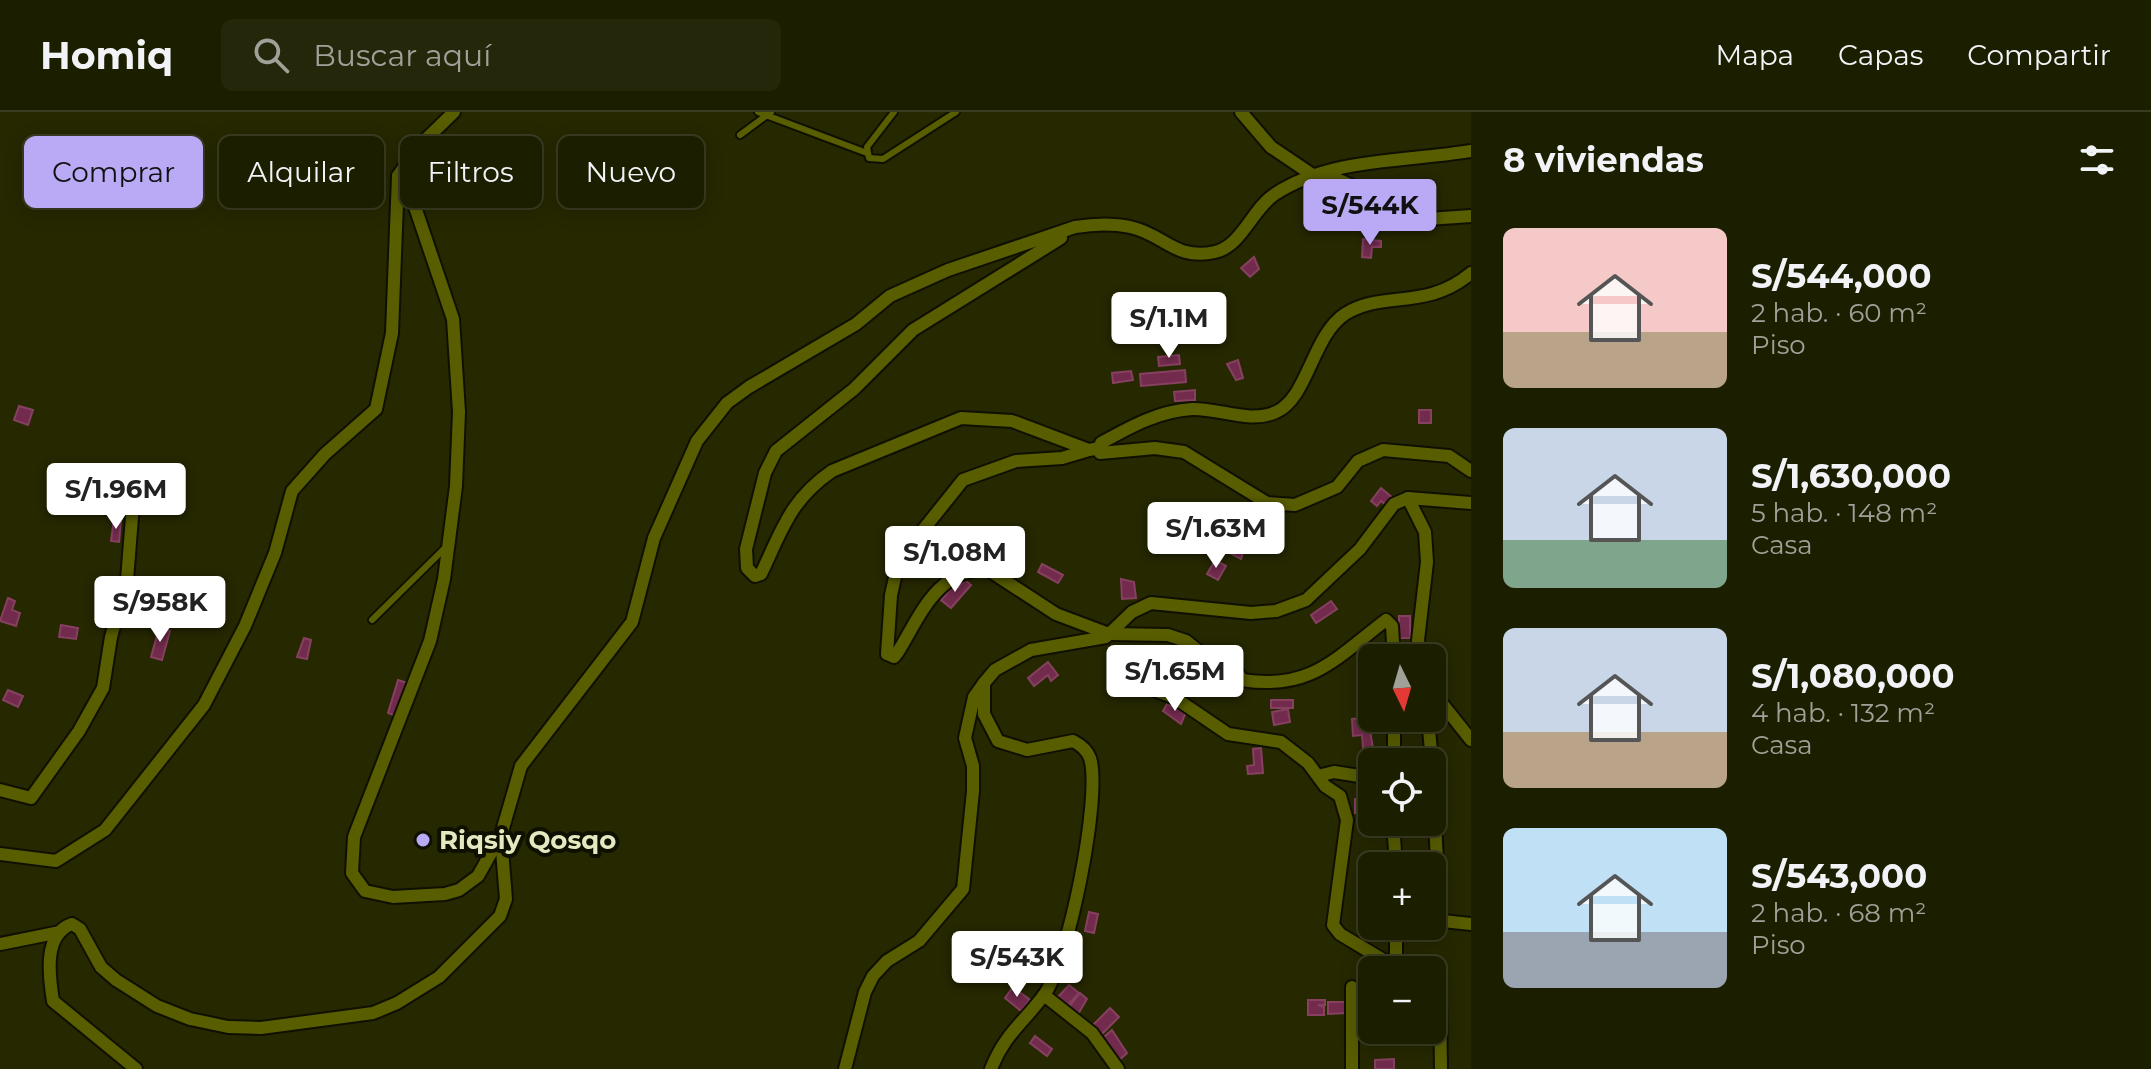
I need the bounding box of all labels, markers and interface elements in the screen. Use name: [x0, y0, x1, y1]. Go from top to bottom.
search box: [221, 19, 781, 91]
text: Homiq: [40, 32, 173, 79]
icon: search: [249, 33, 293, 77]
text: Buscar aquí: [313, 37, 491, 74]
text: Mapa: [1715, 38, 1794, 72]
text: Capas: [1838, 38, 1923, 72]
text: Compartir: [1967, 38, 2111, 72]
chip: Comprar: [24, 136, 203, 208]
chip: Alquilar: [219, 136, 384, 208]
chip: Filtros: [400, 136, 542, 208]
chip: Nuevo: [558, 136, 704, 208]
icon: filters: [2075, 138, 2119, 182]
text: 8 viviendas: [1503, 139, 1704, 181]
pin: S/544K: [1305, 179, 1435, 247]
text: S/544K: [1321, 189, 1419, 221]
text: S/544,000: [1751, 255, 1932, 297]
icon: home: [1567, 260, 1663, 356]
pin: S/1.1M: [1104, 292, 1234, 360]
text: 2 hab. · 60 m²: [1751, 297, 1927, 329]
text: S/1.1M: [1129, 302, 1209, 334]
text: Piso: [1751, 329, 1806, 361]
text: S/1,630,000: [1751, 455, 1951, 497]
icon: home: [1567, 460, 1663, 556]
pin: S/1.96M: [42, 463, 190, 531]
text: S/1.96M: [65, 473, 167, 505]
text: 5 hab. · 148 m²: [1751, 497, 1937, 529]
pin: S/1.63M: [1142, 502, 1290, 570]
text: S/1.63M: [1165, 512, 1267, 544]
pin: S/1.08M: [881, 526, 1029, 594]
text: Casa: [1751, 529, 1813, 561]
text: S/1.08M: [903, 536, 1007, 568]
pin: S/958K: [95, 576, 225, 644]
text: S/958K: [112, 586, 208, 618]
north arrow: [1358, 644, 1446, 732]
map controls: [1358, 644, 1446, 1044]
pin: S/1.65M: [1101, 645, 1249, 713]
text: S/1.65M: [1124, 655, 1226, 687]
text: S/1,080,000: [1751, 655, 1955, 697]
icon: home: [1567, 660, 1663, 756]
text: 4 hab. · 132 m²: [1751, 697, 1935, 729]
text: Casa: [1751, 729, 1813, 761]
button: locate: [1358, 748, 1446, 836]
place label: Riqsiy Qosqo: [439, 824, 616, 856]
marker: Riqsiy Qosqo: [414, 831, 432, 849]
button: +: [1358, 852, 1446, 940]
text: S/543,000: [1751, 855, 1927, 897]
icon: home: [1567, 860, 1663, 956]
text: 2 hab. · 68 m²: [1751, 897, 1926, 929]
text: Piso: [1751, 929, 1806, 961]
pin: S/543K: [952, 931, 1082, 999]
text: S/543K: [970, 941, 1064, 973]
button: −: [1358, 956, 1446, 1044]

